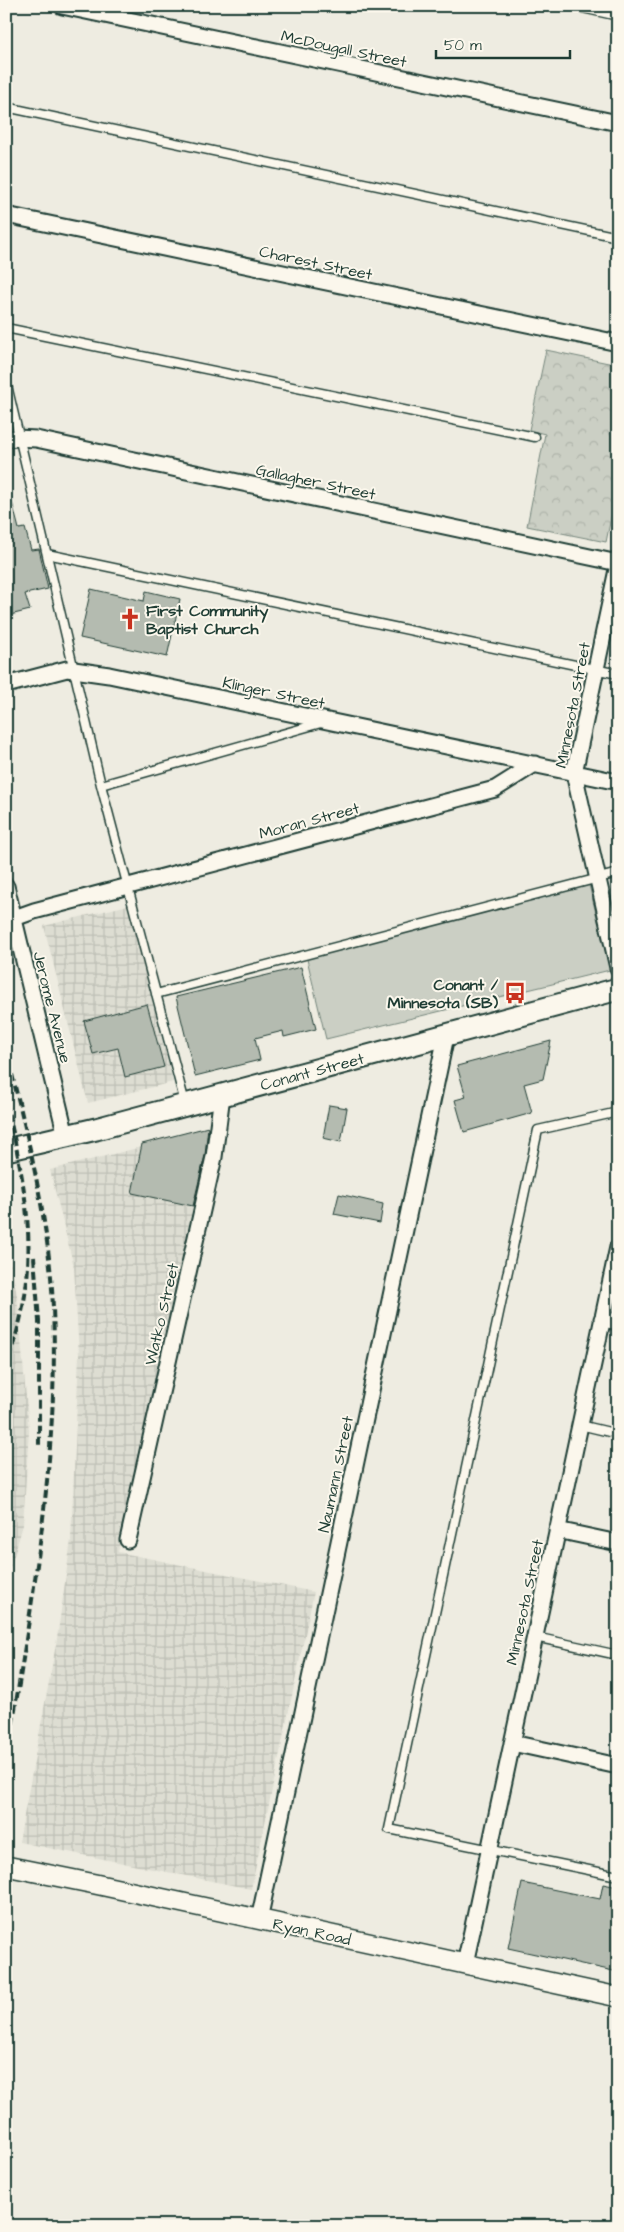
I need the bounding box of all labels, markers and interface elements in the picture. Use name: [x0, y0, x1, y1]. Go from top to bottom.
street label: McDougall Street: [279, 25, 409, 74]
scale bar: [436, 28, 570, 60]
text: 50 m: [444, 35, 482, 56]
street label: Charest Street: [257, 240, 375, 286]
street label: Gallagher Street: [254, 459, 378, 506]
place label: First Community Baptist Church: [146, 600, 268, 640]
church icon: First Community Baptist Church: [117, 606, 143, 632]
street label: Minnesota Street: [550, 640, 596, 770]
street label: Klinger Street: [220, 671, 328, 716]
street label: Moran Street: [257, 797, 362, 845]
street label: Jerome Avenue: [28, 949, 77, 1066]
place label: Conant / Minnesota (SB): [388, 974, 499, 1014]
bus stop icon: Conant / Minnesota (SB): [502, 980, 528, 1006]
street label: Conant Street: [258, 1047, 367, 1096]
street label: Watko Street: [140, 1260, 185, 1367]
street label: Naumann Street: [313, 1413, 359, 1535]
street label: Minnesota Street: [501, 1537, 549, 1667]
street label: Ryan Road: [270, 1913, 353, 1952]

